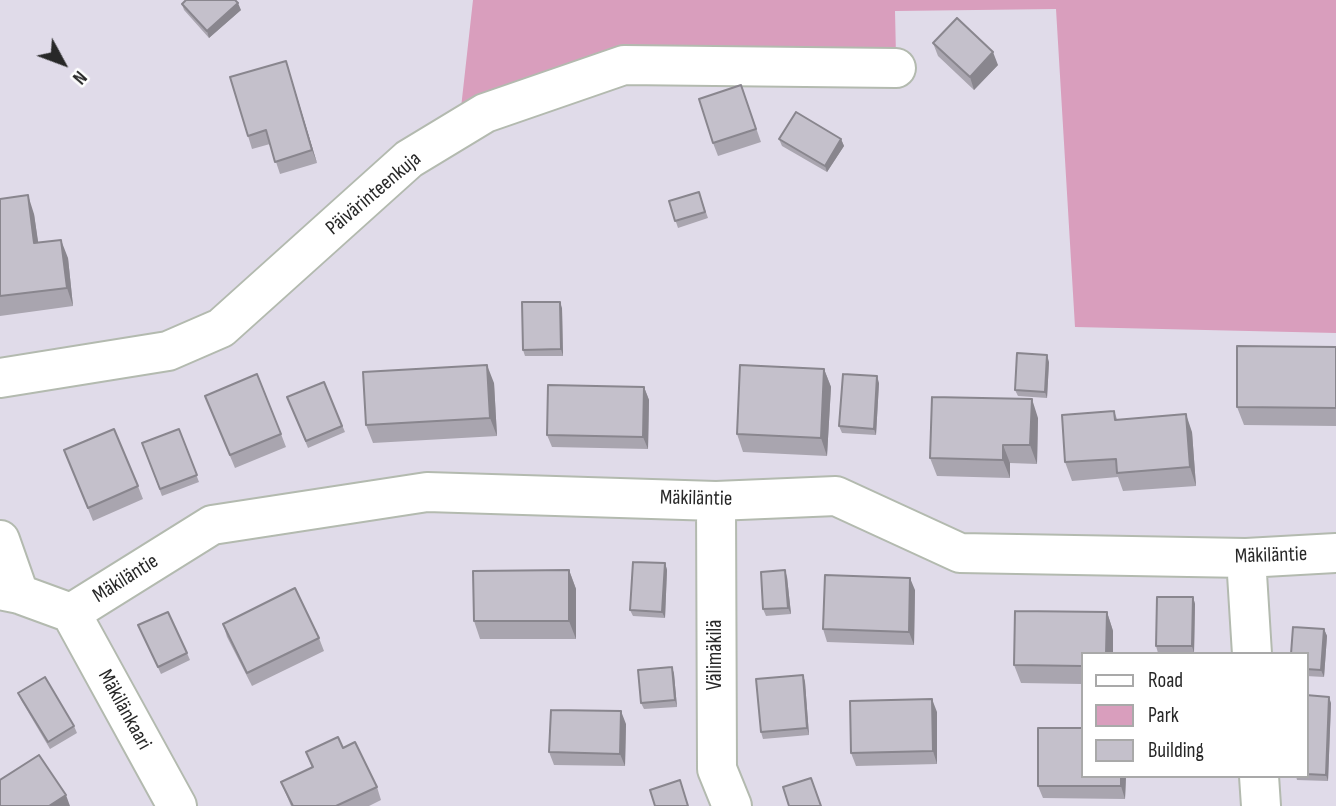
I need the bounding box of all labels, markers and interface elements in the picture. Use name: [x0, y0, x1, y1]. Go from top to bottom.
north arrow: [28, 28, 98, 98]
text: N: [67, 66, 91, 88]
street label: Päivärinteenkuja: [321, 147, 427, 241]
street label: Mäkiläntie: [660, 486, 732, 512]
street label: Mäkiläntie: [1234, 542, 1308, 570]
street label: Mäkiläntie: [89, 549, 163, 609]
street label: Välimäkilä: [703, 620, 729, 690]
legend: [1080, 652, 1308, 778]
street label: Mäkilänkaari: [92, 666, 156, 754]
text: Road: [1148, 668, 1183, 693]
text: Park: [1148, 703, 1179, 728]
text: Building: [1148, 738, 1204, 763]

